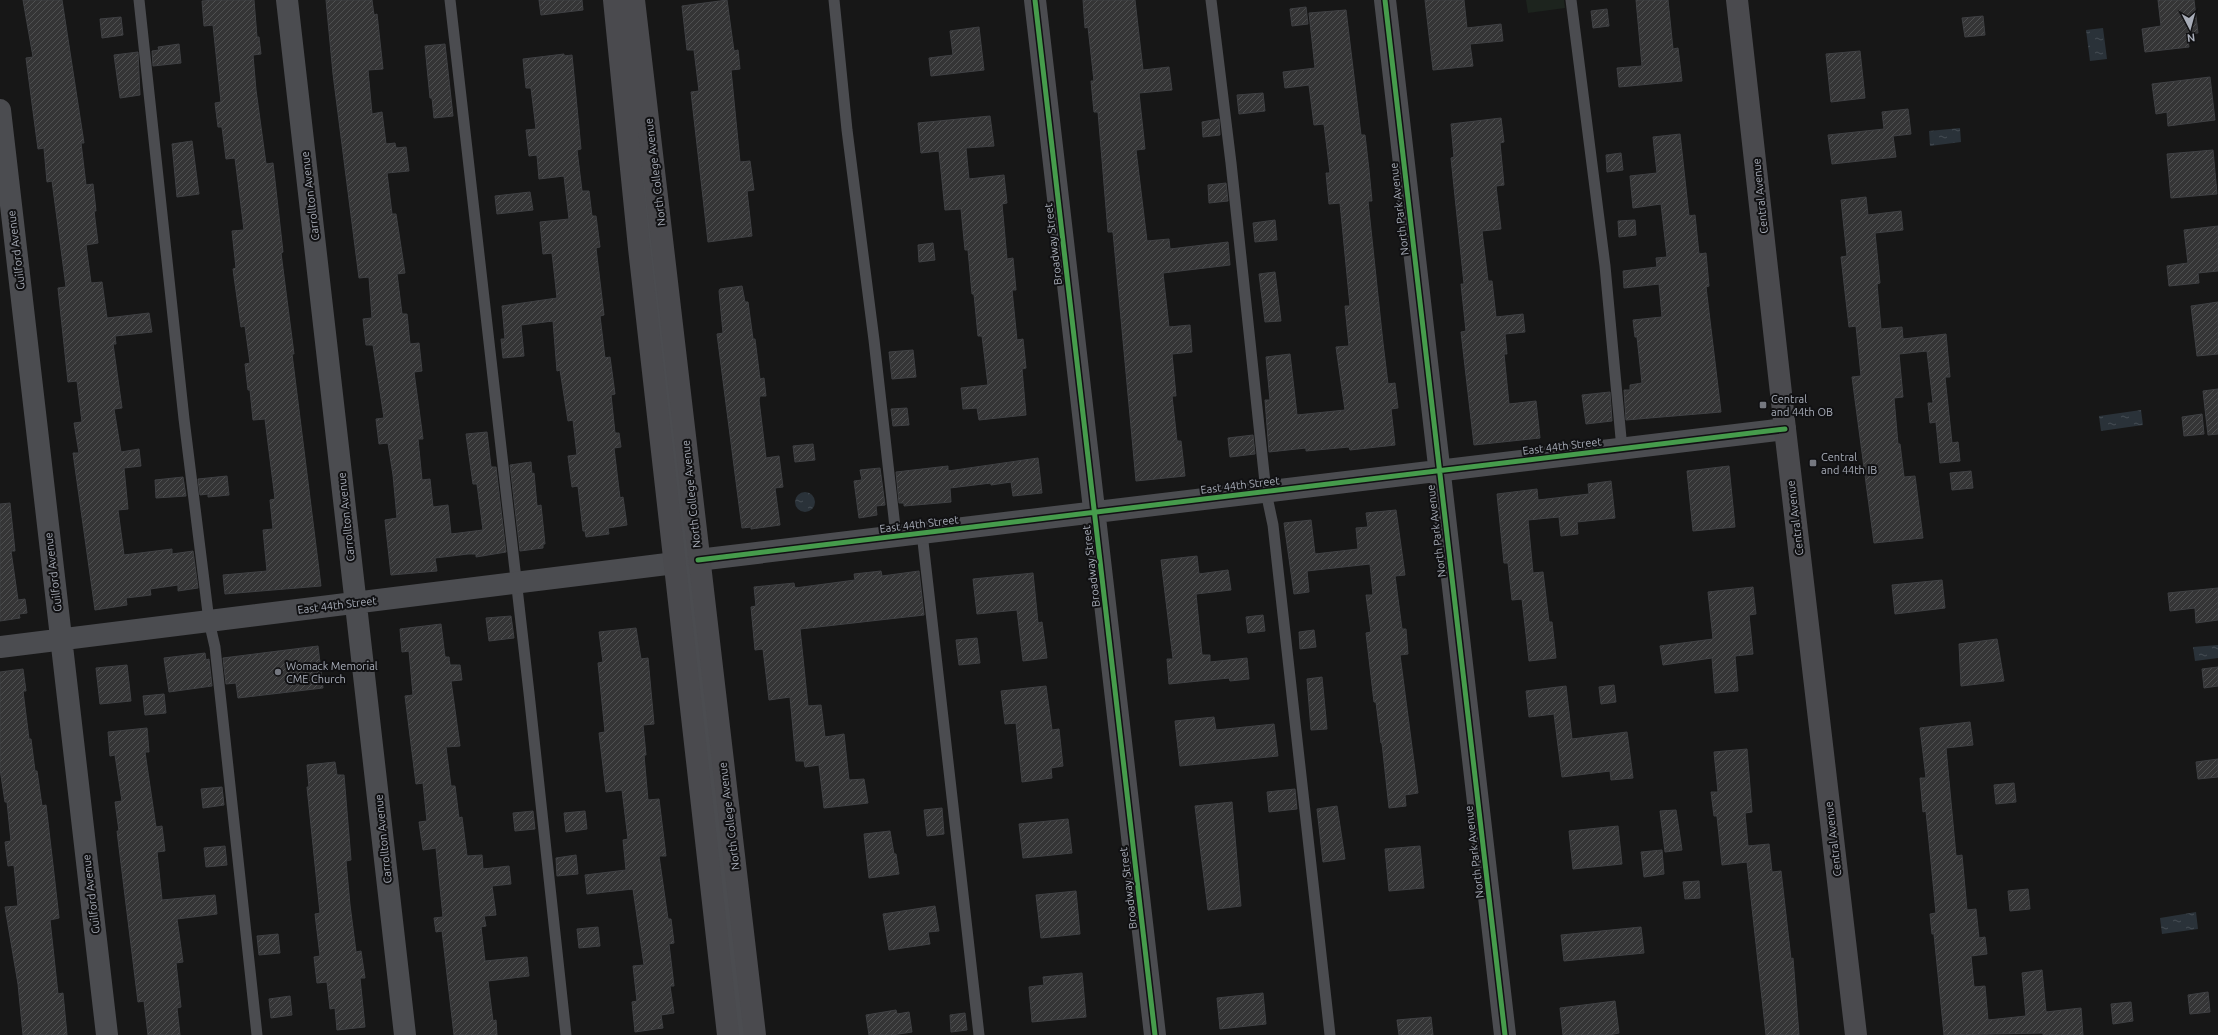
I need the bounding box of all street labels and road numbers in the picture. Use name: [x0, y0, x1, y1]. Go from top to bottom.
street label: North College Avenue: [642, 117, 668, 227]
street label: Carrollton Avenue: [299, 151, 321, 241]
street label: Central Avenue: [1750, 158, 1770, 234]
street label: North Park Avenue: [1387, 162, 1411, 256]
street label: Broadway Street: [1042, 202, 1064, 286]
street label: Guilford Avenue: [5, 210, 27, 290]
street label: East 44th Street: [1522, 435, 1603, 457]
street label: North College Avenue: [679, 439, 703, 549]
street label: Carrollton Avenue: [335, 472, 357, 562]
street label: East 44th Street: [1200, 474, 1281, 496]
street label: Central Avenue: [1784, 480, 1806, 556]
street label: North Park Avenue: [1424, 484, 1448, 578]
street label: East 44th Street: [879, 513, 960, 535]
street label: Broadway Street: [1080, 524, 1102, 608]
street label: Guilford Avenue: [42, 532, 64, 612]
street label: East 44th Street: [297, 594, 378, 616]
street label: North College Avenue: [716, 761, 742, 871]
street label: Carrollton Avenue: [372, 794, 394, 884]
street label: Central Avenue: [1822, 801, 1844, 877]
street label: North Park Avenue: [1462, 805, 1486, 899]
street label: Broadway Street: [1117, 846, 1139, 930]
street label: Guilford Avenue: [80, 854, 102, 934]

